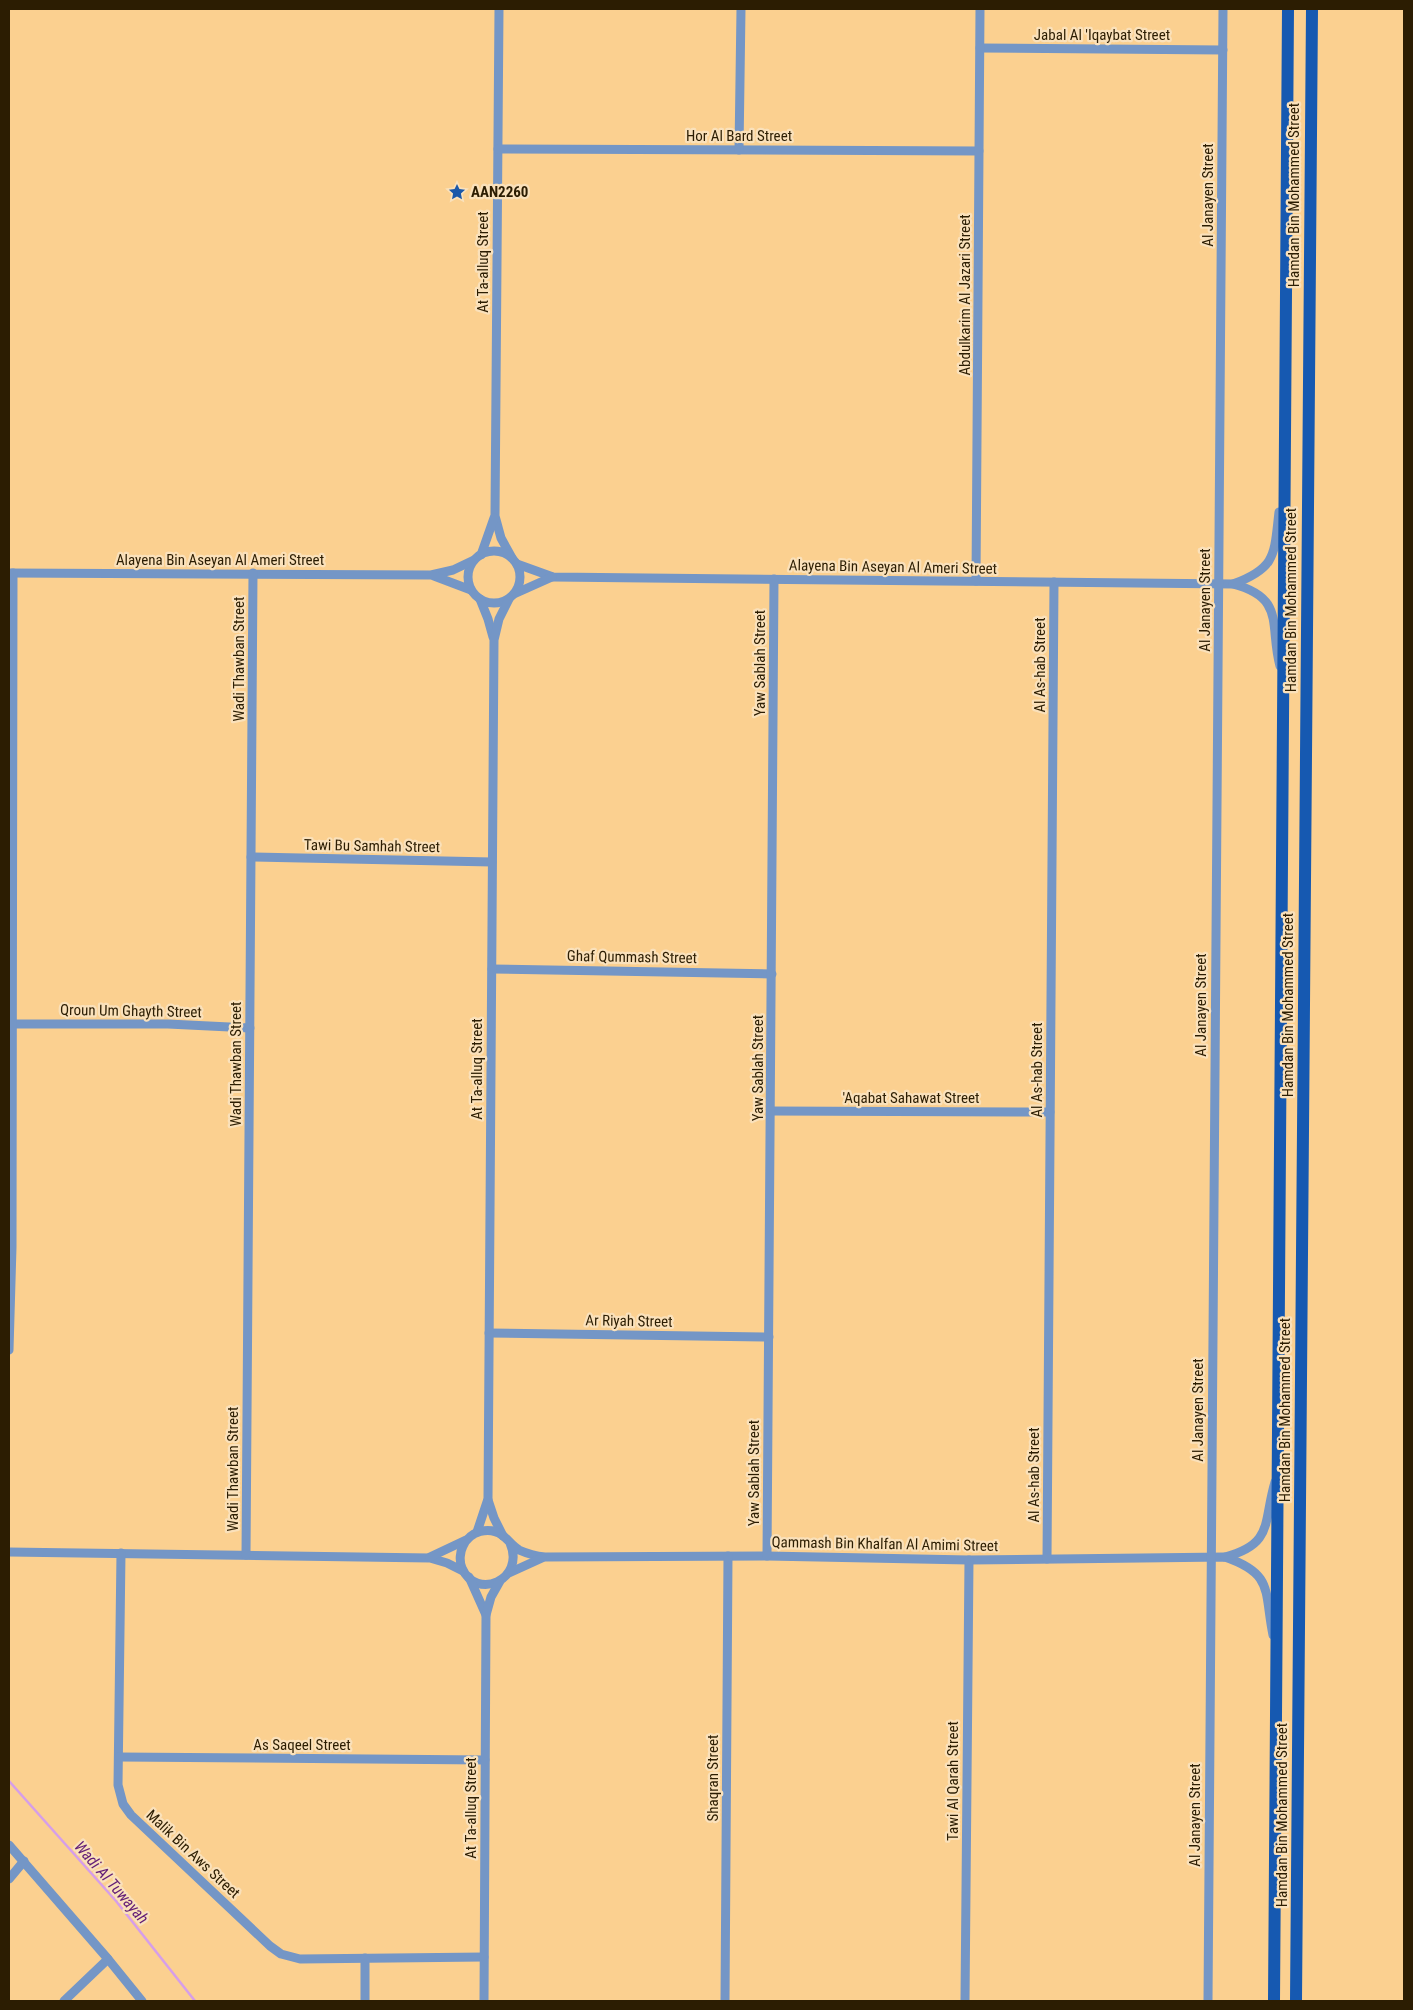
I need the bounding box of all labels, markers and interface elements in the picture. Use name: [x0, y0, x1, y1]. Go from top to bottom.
street label: Jabal Al 'Iqaybat Street: [1034, 26, 1170, 44]
street label: Hamdan Bin Mohammed Street: [1285, 103, 1303, 287]
street label: Hor Al Bard Street: [686, 127, 792, 145]
street label: Al Janayen Street: [1199, 143, 1217, 247]
place icon: AAN2260: [447, 182, 467, 202]
place label: AAN2260: [471, 183, 528, 201]
street label: At Ta-alluq Street: [474, 211, 492, 313]
street label: Abdulkarim Al Jazari Street: [956, 214, 974, 376]
street label: Hamdan Bin Mohammed Street: [1282, 508, 1300, 692]
street label: Al Janayen Street: [1196, 548, 1214, 652]
street label: Alayena Bin Aseyan Al Ameri Street: [116, 551, 324, 569]
street label: Alayena Bin Aseyan Al Ameri Street: [789, 556, 997, 578]
street label: Wadi Thawban Street: [230, 597, 248, 721]
street label: Yaw Sablah Street: [751, 610, 769, 716]
street label: Al As-hab Street: [1031, 617, 1049, 713]
street label: Tawi Bu Samhah Street: [304, 836, 440, 856]
street label: Hamdan Bin Mohammed Street: [1279, 913, 1297, 1097]
street label: Ghaf Qummash Street: [567, 947, 697, 967]
street label: Al Janayen Street: [1192, 953, 1210, 1057]
street label: Qroun Um Ghayth Street: [60, 1001, 202, 1021]
street label: Wadi Thawban Street: [227, 1002, 245, 1126]
street label: Yaw Sablah Street: [749, 1015, 767, 1121]
street label: At Ta-alluq Street: [468, 1018, 486, 1120]
street label: Al As-hab Street: [1028, 1022, 1046, 1118]
street label: 'Aqabat Sahawat Street: [843, 1089, 979, 1107]
street label: Ar Riyah Street: [585, 1311, 673, 1331]
street label: Hamdan Bin Mohammed Street: [1276, 1318, 1294, 1502]
street label: Al Janayen Street: [1189, 1358, 1207, 1462]
street label: Wadi Thawban Street: [224, 1407, 242, 1531]
street label: Yaw Sablah Street: [745, 1420, 763, 1526]
street label: Al As-hab Street: [1025, 1427, 1043, 1523]
street label: Qammash Bin Khalfan Al Amimi Street: [771, 1533, 999, 1555]
street label: Tawi Al Qarah Street: [944, 1721, 962, 1841]
street label: Hamdan Bin Mohammed Street: [1273, 1723, 1291, 1907]
street label: Shaqran Street: [704, 1734, 722, 1822]
street label: As Saqeel Street: [253, 1736, 351, 1754]
street label: At Ta-alluq Street: [462, 1757, 480, 1859]
street label: Al Janayen Street: [1186, 1763, 1204, 1867]
street label: Malik Bin Aws Street: [142, 1806, 244, 1902]
water label: Wadi Al Tuwayah: [71, 1837, 153, 1928]

